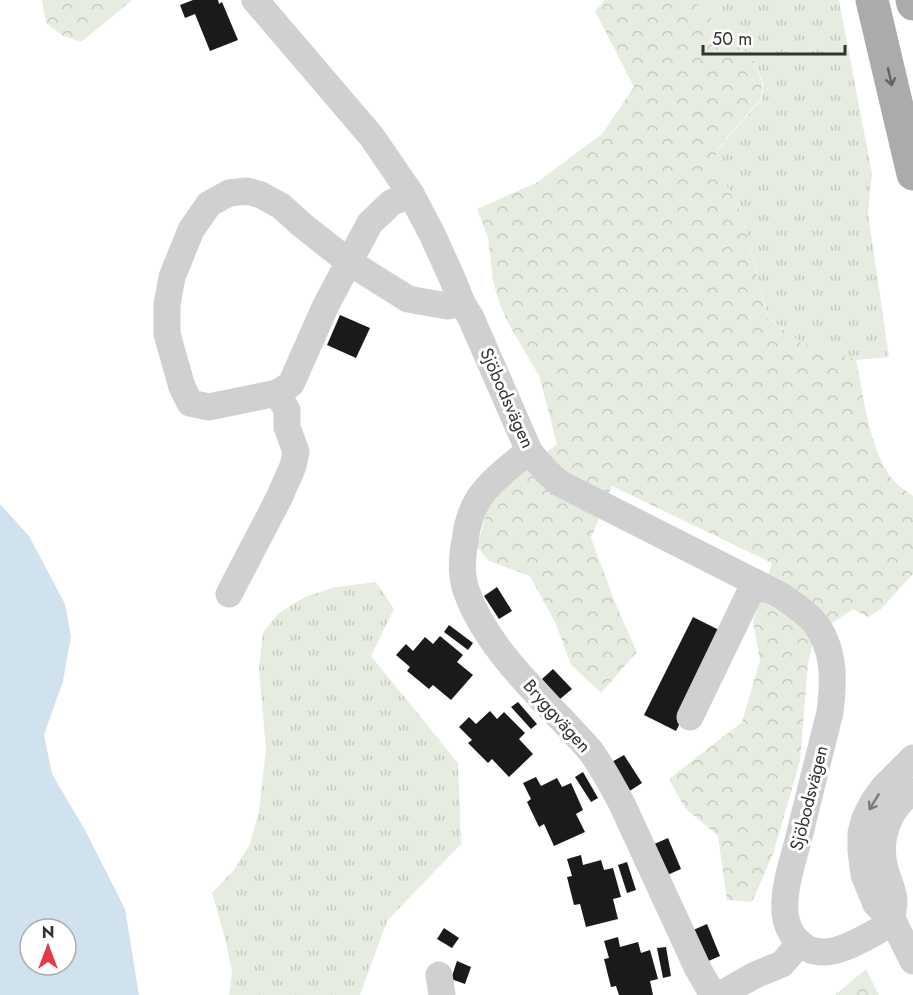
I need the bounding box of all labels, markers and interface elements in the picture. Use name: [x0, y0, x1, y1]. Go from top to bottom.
scale bar: [703, 18, 846, 56]
text: 50 m: [712, 26, 752, 52]
one-way arrow: [885, 68, 897, 87]
street label: Sjöbodsvägen: [473, 344, 541, 452]
street label: Bryggvägen: [517, 674, 597, 758]
street label: Sjöbodsvägen: [783, 743, 835, 853]
one-way arrow: [868, 793, 880, 810]
north arrow: [18, 917, 78, 977]
text: N: [42, 921, 54, 944]

